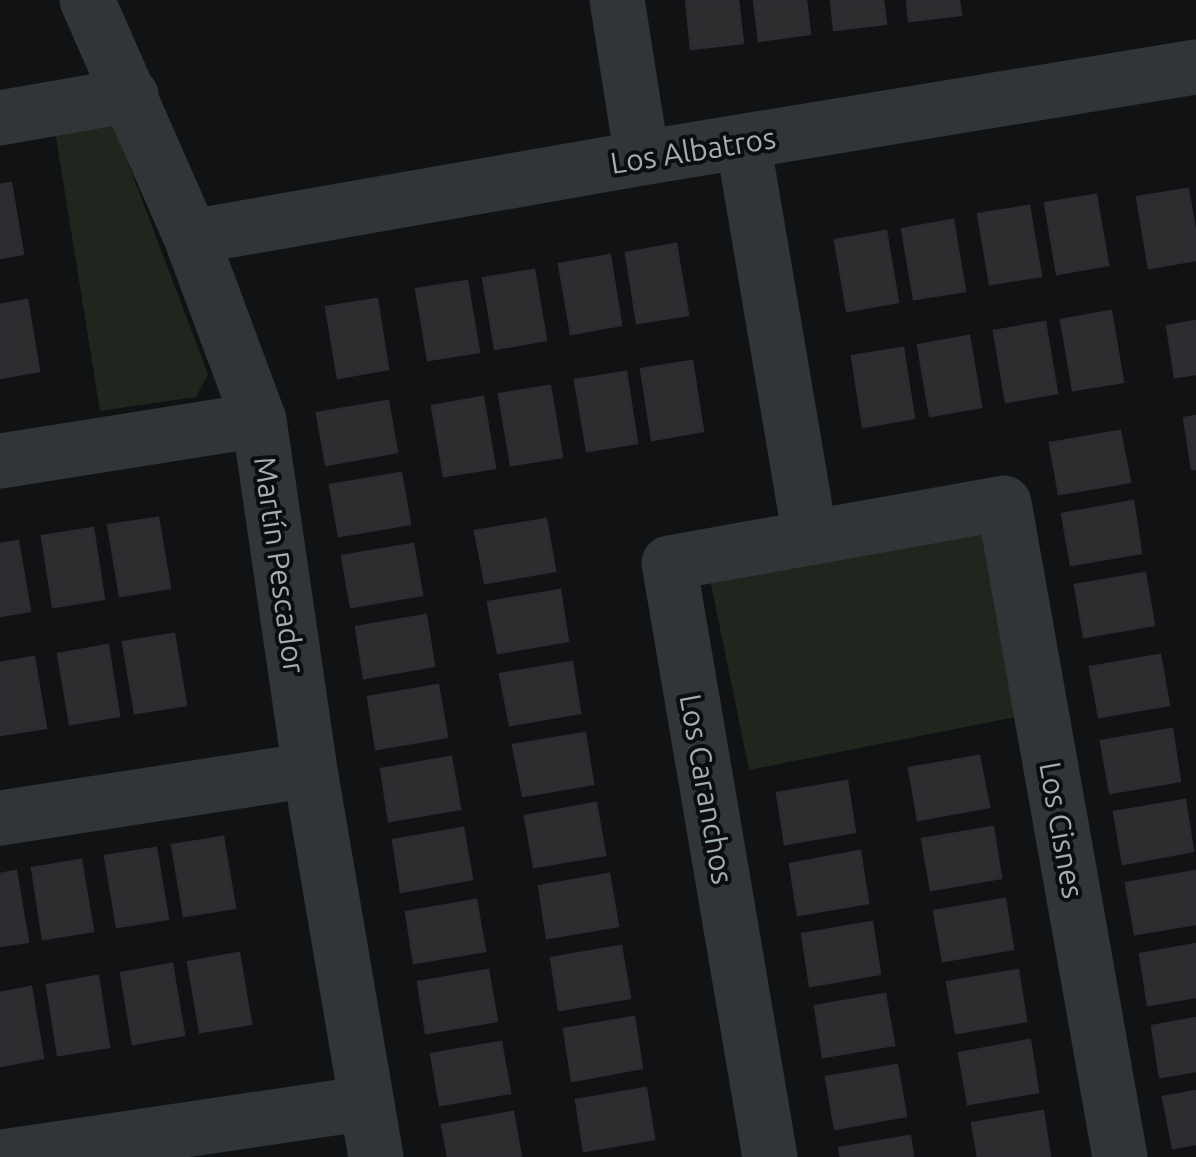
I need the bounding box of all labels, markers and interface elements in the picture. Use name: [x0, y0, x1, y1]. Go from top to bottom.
street label: Los Albatros: [608, 120, 778, 180]
street label: Martín Pescador: [248, 454, 312, 676]
street label: Los Caranchos: [674, 691, 740, 887]
street label: Los Cisnes: [1033, 759, 1091, 901]

